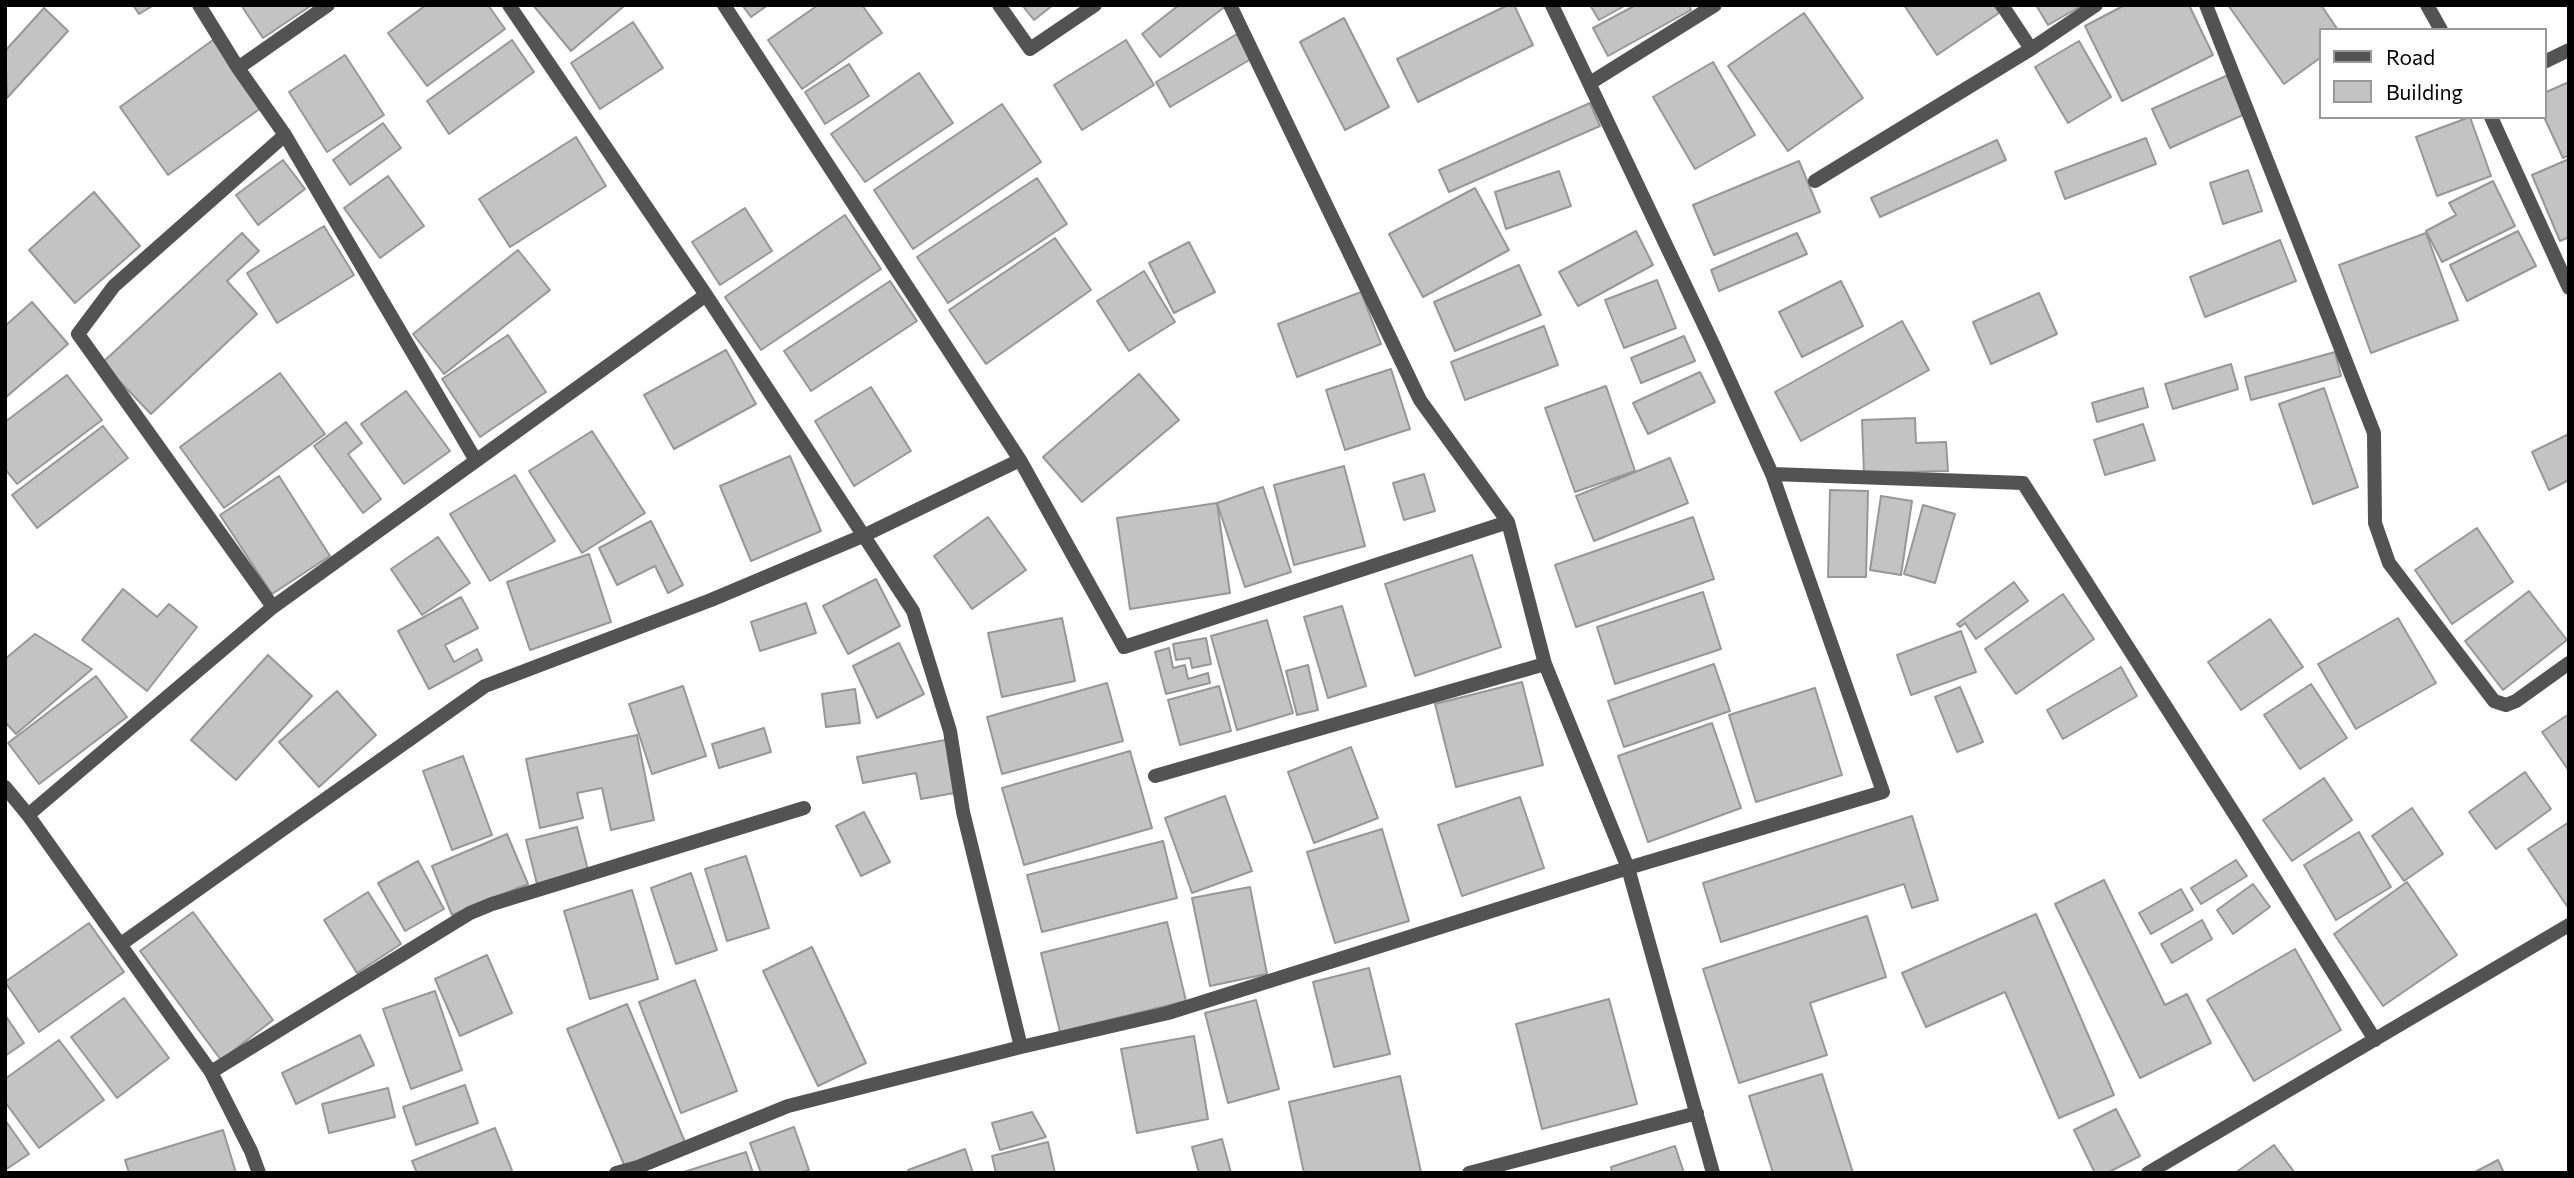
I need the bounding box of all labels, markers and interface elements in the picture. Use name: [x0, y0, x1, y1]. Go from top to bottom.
legend: [2318, 28, 2546, 119]
text: Road: [2386, 44, 2435, 69]
text: Building: [2386, 79, 2463, 104]

